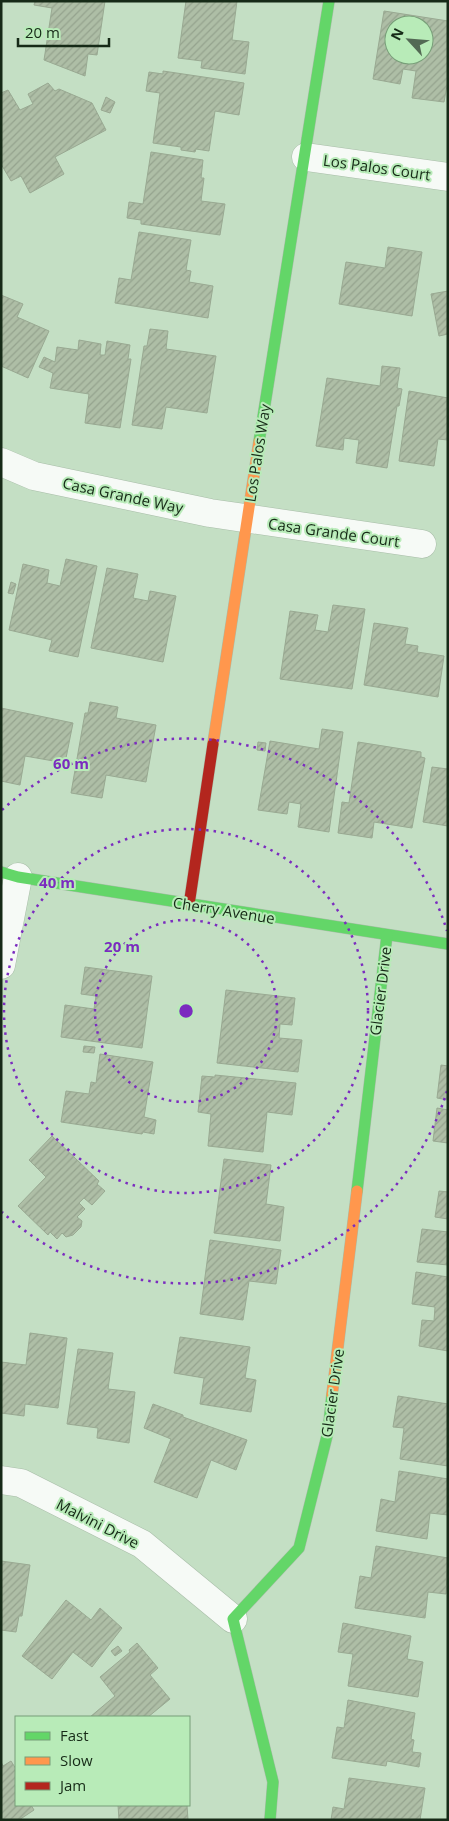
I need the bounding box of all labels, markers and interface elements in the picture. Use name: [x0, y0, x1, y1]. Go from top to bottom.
scale bar: [18, 15, 109, 47]
north arrow: [384, 15, 434, 65]
text: 20 m: [25, 22, 60, 42]
text: N: [386, 25, 408, 43]
street label: Los Palos Court: [322, 150, 432, 184]
street label: Los Palos Way: [239, 402, 275, 503]
street label: Casa Grande Way: [61, 472, 186, 518]
street label: Casa Grande Court: [267, 513, 401, 551]
text: 60 m: [53, 753, 89, 773]
text: 40 m: [39, 872, 75, 892]
street label: Cherry Avenue: [172, 892, 276, 928]
text: 20 m: [104, 936, 140, 956]
street label: Glacier Drive: [365, 946, 395, 1036]
centre of rings: [177, 1002, 195, 1020]
street label: Glacier Drive: [316, 1347, 348, 1439]
street label: Malvini Drive: [53, 1494, 143, 1552]
legend: [15, 1716, 190, 1806]
text: Fast: [60, 1725, 89, 1745]
text: Slow: [60, 1750, 93, 1770]
text: Jam: [58, 1775, 86, 1795]

